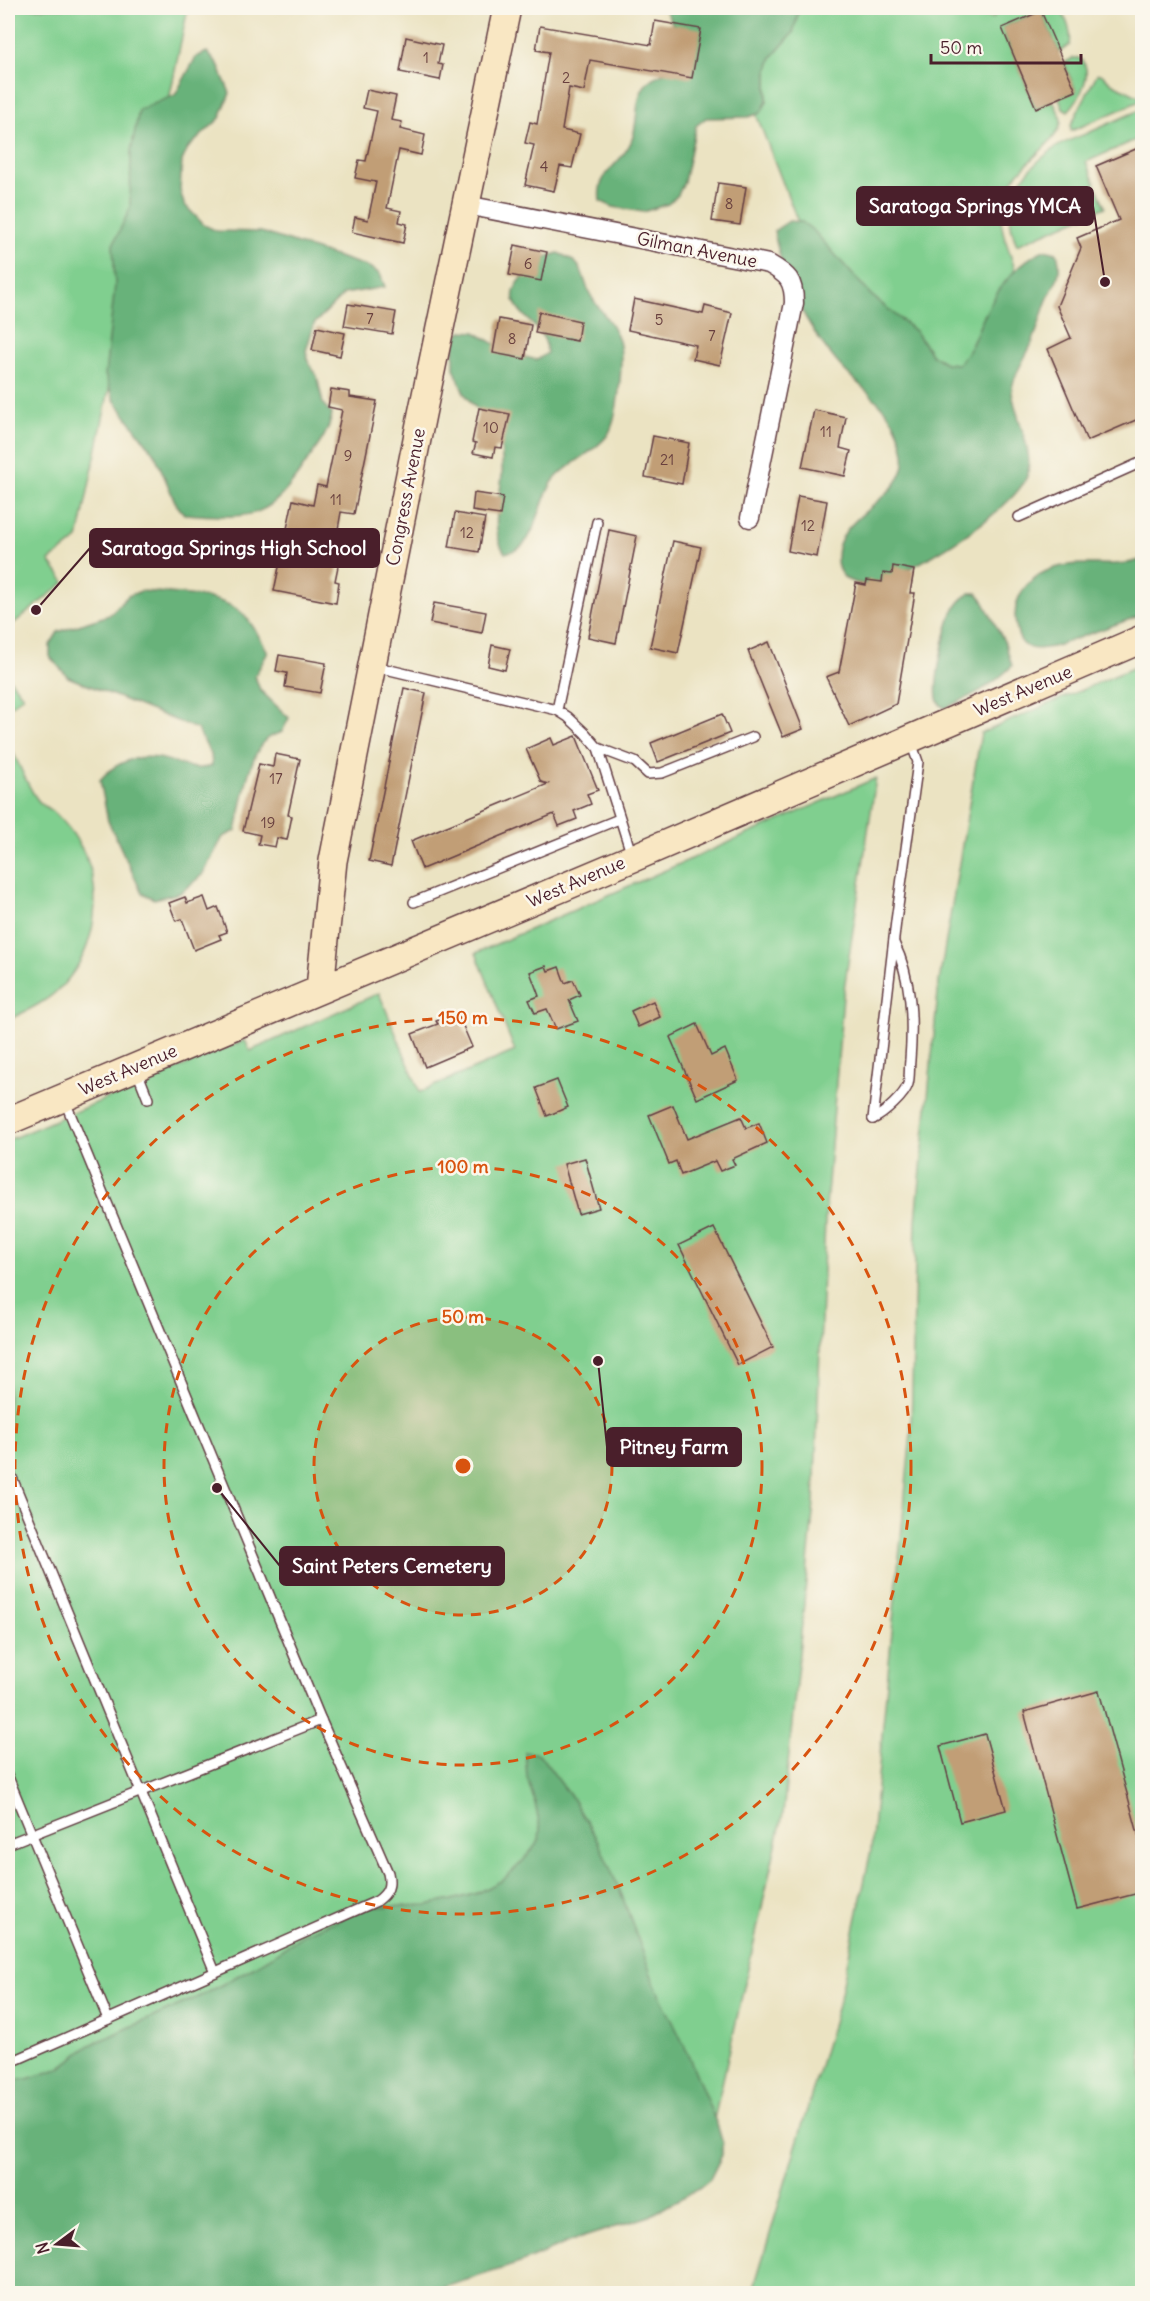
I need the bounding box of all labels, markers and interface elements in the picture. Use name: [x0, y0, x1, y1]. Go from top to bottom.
scale bar: [931, 27, 1081, 65]
text: 50 m: [940, 36, 982, 59]
house number: 1: [423, 48, 429, 67]
house number: 2: [562, 68, 570, 87]
house number: 4: [540, 157, 549, 176]
callout: Saratoga Springs YMCA: [857, 187, 1093, 225]
text: Saratoga Springs YMCA: [869, 193, 1081, 218]
house number: 8: [725, 194, 733, 213]
street label: Gilman Avenue: [635, 227, 759, 272]
house number: 6: [524, 254, 532, 273]
house number: 7: [366, 309, 374, 328]
house number: 5: [655, 310, 663, 329]
house number: 7: [708, 326, 716, 345]
house number: 8: [508, 329, 516, 348]
house number: 10: [483, 418, 499, 437]
house number: 11: [820, 422, 832, 441]
street label: Congress Avenue: [381, 426, 430, 568]
house number: 9: [344, 446, 352, 465]
house number: 21: [660, 450, 674, 469]
house number: 11: [330, 490, 342, 509]
house number: 12: [801, 516, 815, 535]
house number: 12: [460, 523, 474, 542]
callout: Saratoga Springs High School: [90, 529, 379, 567]
text: Saratoga Springs High School: [101, 535, 367, 560]
street label: West Avenue: [970, 660, 1075, 721]
house number: 17: [269, 769, 283, 788]
house number: 19: [261, 813, 275, 832]
street label: West Avenue: [523, 851, 628, 912]
text: 150 m: [438, 1006, 488, 1029]
street label: West Avenue: [75, 1039, 180, 1100]
text: 100 m: [438, 1155, 489, 1178]
text: 50 m: [442, 1305, 484, 1328]
callout: Pitney Farm: [607, 1428, 741, 1466]
text: Pitney Farm: [619, 1434, 729, 1459]
centre of rings: [453, 1456, 473, 1476]
callout: Saint Peters Cemetery: [280, 1547, 504, 1585]
text: Saint Peters Cemetery: [292, 1553, 492, 1578]
north arrow: [27, 2214, 87, 2274]
text: N: [31, 2240, 54, 2256]

